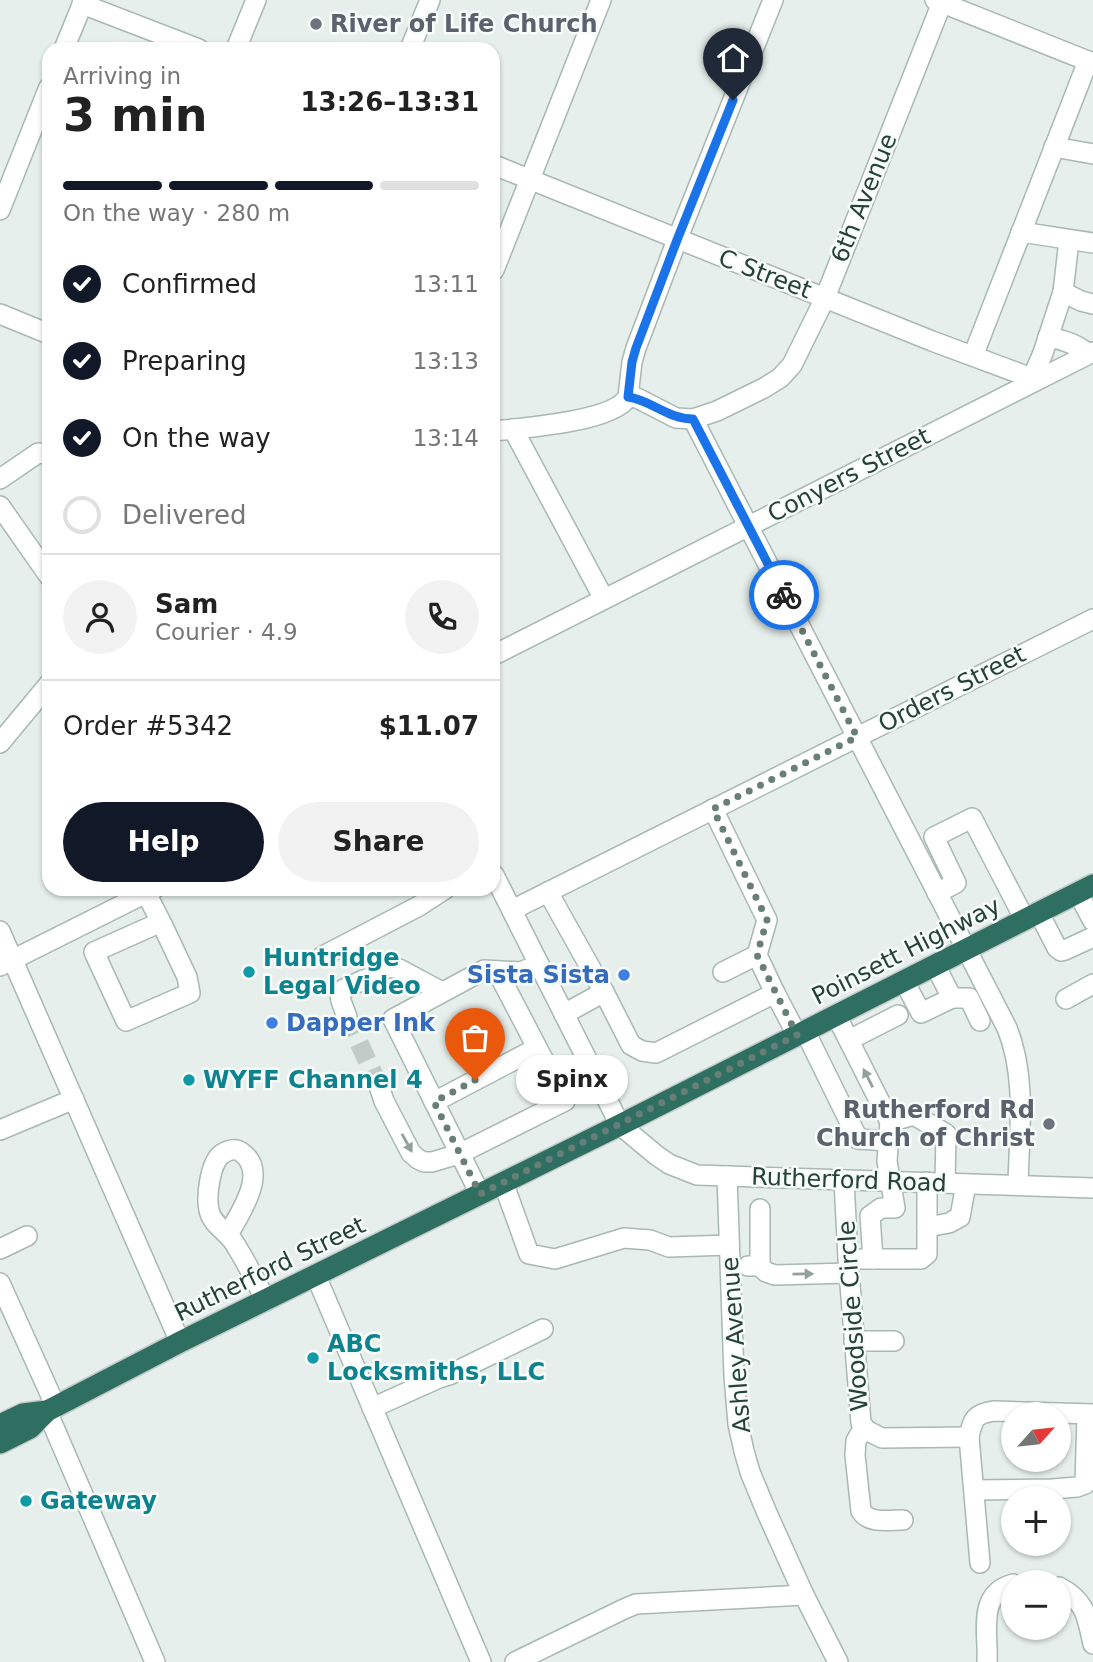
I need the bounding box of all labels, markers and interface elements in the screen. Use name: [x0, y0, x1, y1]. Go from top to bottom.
place label: River of Life Church: [330, 10, 598, 38]
marker: River of Life Church: [308, 16, 324, 32]
pin: [703, 28, 763, 100]
icon: home: [714, 39, 752, 77]
text: Arriving in: [63, 63, 181, 89]
text: 13:26–13:31: [300, 87, 479, 117]
text: 3 min: [63, 88, 207, 142]
street label: 6th Avenue: [825, 129, 903, 267]
text: On the way · 280 m: [63, 200, 290, 226]
street label: C Street: [715, 243, 815, 305]
icon: check: [63, 265, 101, 303]
text: Confirmed: [122, 269, 257, 299]
text: 13:11: [413, 271, 479, 297]
icon: check: [63, 342, 101, 380]
text: Preparing: [122, 346, 247, 376]
text: 13:13: [413, 348, 479, 374]
icon: check: [63, 419, 101, 457]
street label: Conyers Street: [763, 422, 935, 528]
text: On the way: [122, 423, 271, 453]
text: 13:14: [413, 425, 479, 451]
text: Delivered: [122, 500, 246, 530]
courier: [749, 560, 819, 630]
icon: bike: [765, 576, 803, 614]
button: person: [63, 580, 137, 654]
button: phone: [405, 580, 479, 654]
text: Sam: [155, 589, 218, 619]
text: Courier · 4.9: [155, 619, 298, 645]
street label: Orders Street: [874, 640, 1030, 738]
text: Order #5342: [63, 711, 233, 741]
text: $11.07: [379, 711, 479, 741]
button: Help: [63, 802, 264, 882]
button: Share: [278, 802, 479, 882]
street label: Poinsett Highway: [807, 891, 1005, 1011]
place label: Huntridge Legal Video: [263, 944, 421, 1000]
place label: Sista Sista: [467, 961, 610, 989]
marker: Huntridge Legal Video: [241, 964, 257, 980]
marker: Sista Sista: [616, 967, 632, 983]
pin: [445, 1008, 505, 1080]
place label: Dapper Ink: [286, 1009, 436, 1037]
marker: Dapper Ink: [264, 1015, 280, 1031]
icon: bag: [456, 1019, 494, 1057]
callout: Spinx: [517, 1056, 629, 1104]
place label: WYFF Channel 4: [203, 1066, 423, 1094]
text: Spinx: [536, 1066, 608, 1092]
one-way arrow: [862, 1068, 873, 1088]
marker: WYFF Channel 4: [181, 1072, 197, 1088]
place label: Rutherford Rd Church of Christ: [816, 1096, 1035, 1152]
marker: Rutherford Rd Church of Christ: [1041, 1116, 1057, 1132]
one-way arrow: [401, 1133, 412, 1153]
street label: Rutherford Road: [751, 1163, 947, 1197]
street label: Rutherford Street: [170, 1211, 370, 1327]
street label: Woodside Circle: [832, 1220, 874, 1412]
street label: Ashley Avenue: [716, 1256, 756, 1434]
one-way arrow: [792, 1268, 814, 1280]
place label: ABC Locksmiths, LLC: [327, 1330, 545, 1386]
marker: ABC Locksmiths, LLC: [305, 1350, 321, 1366]
north arrow: [1001, 1402, 1071, 1472]
map controls: [1001, 1402, 1071, 1640]
button: +: [1001, 1486, 1071, 1556]
place label: Gateway: [40, 1487, 157, 1515]
marker: Gateway: [18, 1493, 34, 1509]
button: −: [1001, 1570, 1071, 1640]

